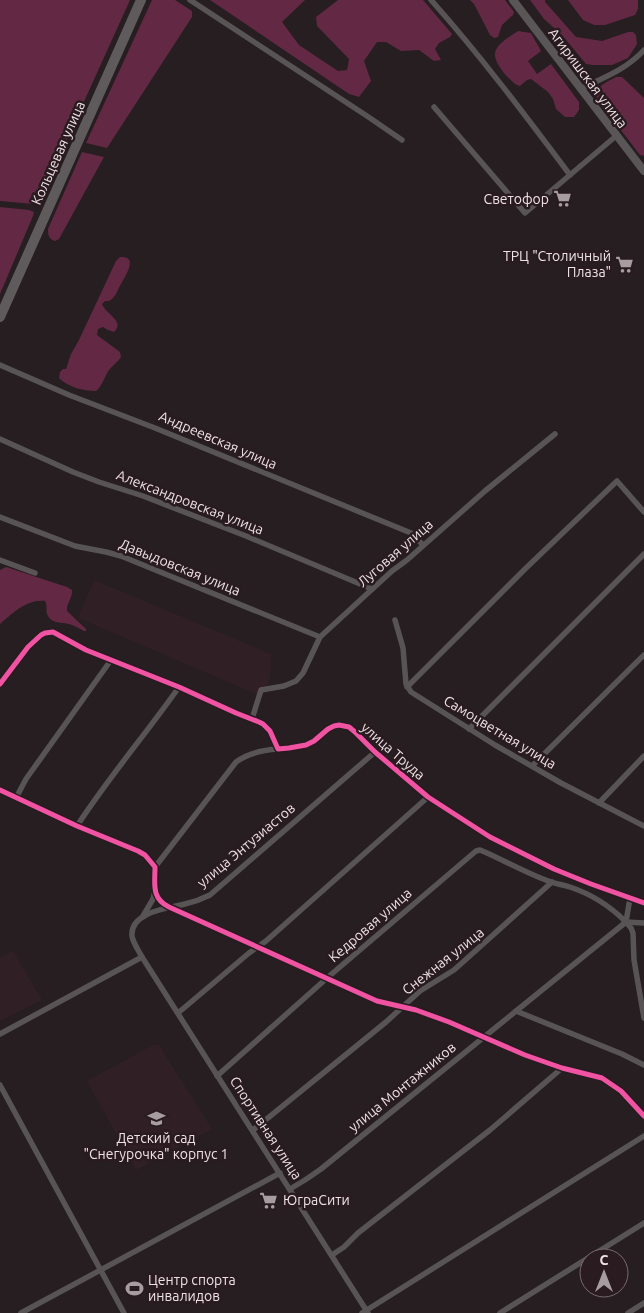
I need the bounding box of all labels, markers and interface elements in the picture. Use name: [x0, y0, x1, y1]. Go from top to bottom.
street label: Агиришская улица: [545, 25, 631, 131]
street label: Кольцевая улица: [28, 99, 88, 207]
supermarket icon: Светофор: [553, 189, 573, 209]
place label: Светофор: [484, 191, 549, 207]
place label: ТРЦ "Столичный Плаза": [503, 248, 611, 280]
supermarket icon: ТРЦ "Столичный Плаза": [615, 254, 635, 274]
street label: Андреевская улица: [157, 408, 279, 472]
street label: Александровская улица: [114, 466, 266, 538]
street label: Луговая улица: [354, 516, 436, 590]
street label: Давыдовская улица: [117, 535, 243, 599]
street label: Самоцветная улица: [441, 692, 559, 772]
street label: улица Труда: [358, 719, 428, 783]
street label: улица Энтузиастов: [194, 799, 298, 891]
street label: Кедровая улица: [325, 885, 415, 965]
street label: Снежная улица: [399, 924, 487, 998]
street label: улица Монтажников: [345, 1039, 459, 1135]
street label: Спортивная улица: [227, 1073, 305, 1183]
school or university icon: Детский сад "Снегурочка" корпус 1: [146, 1108, 166, 1128]
place label: Детский сад "Снегурочка" корпус 1: [84, 1130, 229, 1162]
supermarket icon: ЮграСити: [259, 1190, 279, 1210]
place label: ЮграСити: [283, 1192, 350, 1208]
north arrow: [579, 1248, 629, 1298]
text: С: [600, 1252, 609, 1268]
place label: Центр спорта инвалидов: [148, 1272, 236, 1304]
sports icon: Центр спорта инвалидов: [124, 1278, 144, 1298]

